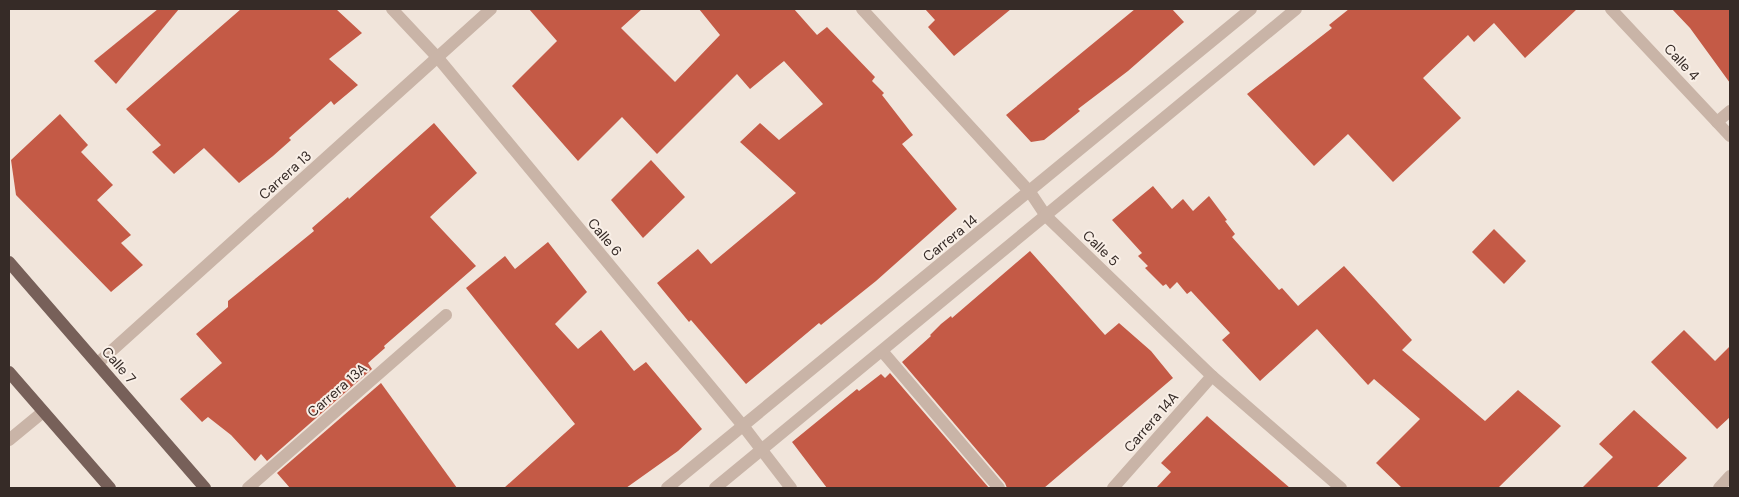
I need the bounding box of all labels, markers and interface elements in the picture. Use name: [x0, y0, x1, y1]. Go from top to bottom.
street label: Calle 4: [1660, 40, 1704, 85]
street label: Carrera 13: [255, 147, 315, 203]
street label: Carrera 14: [919, 210, 981, 265]
street label: Calle 6: [584, 214, 626, 260]
street label: Calle 5: [1079, 226, 1123, 270]
street label: Calle 7: [98, 343, 140, 387]
street label: Carrera 13A: [303, 359, 371, 421]
street label: Carrera 14A: [1120, 388, 1182, 456]

